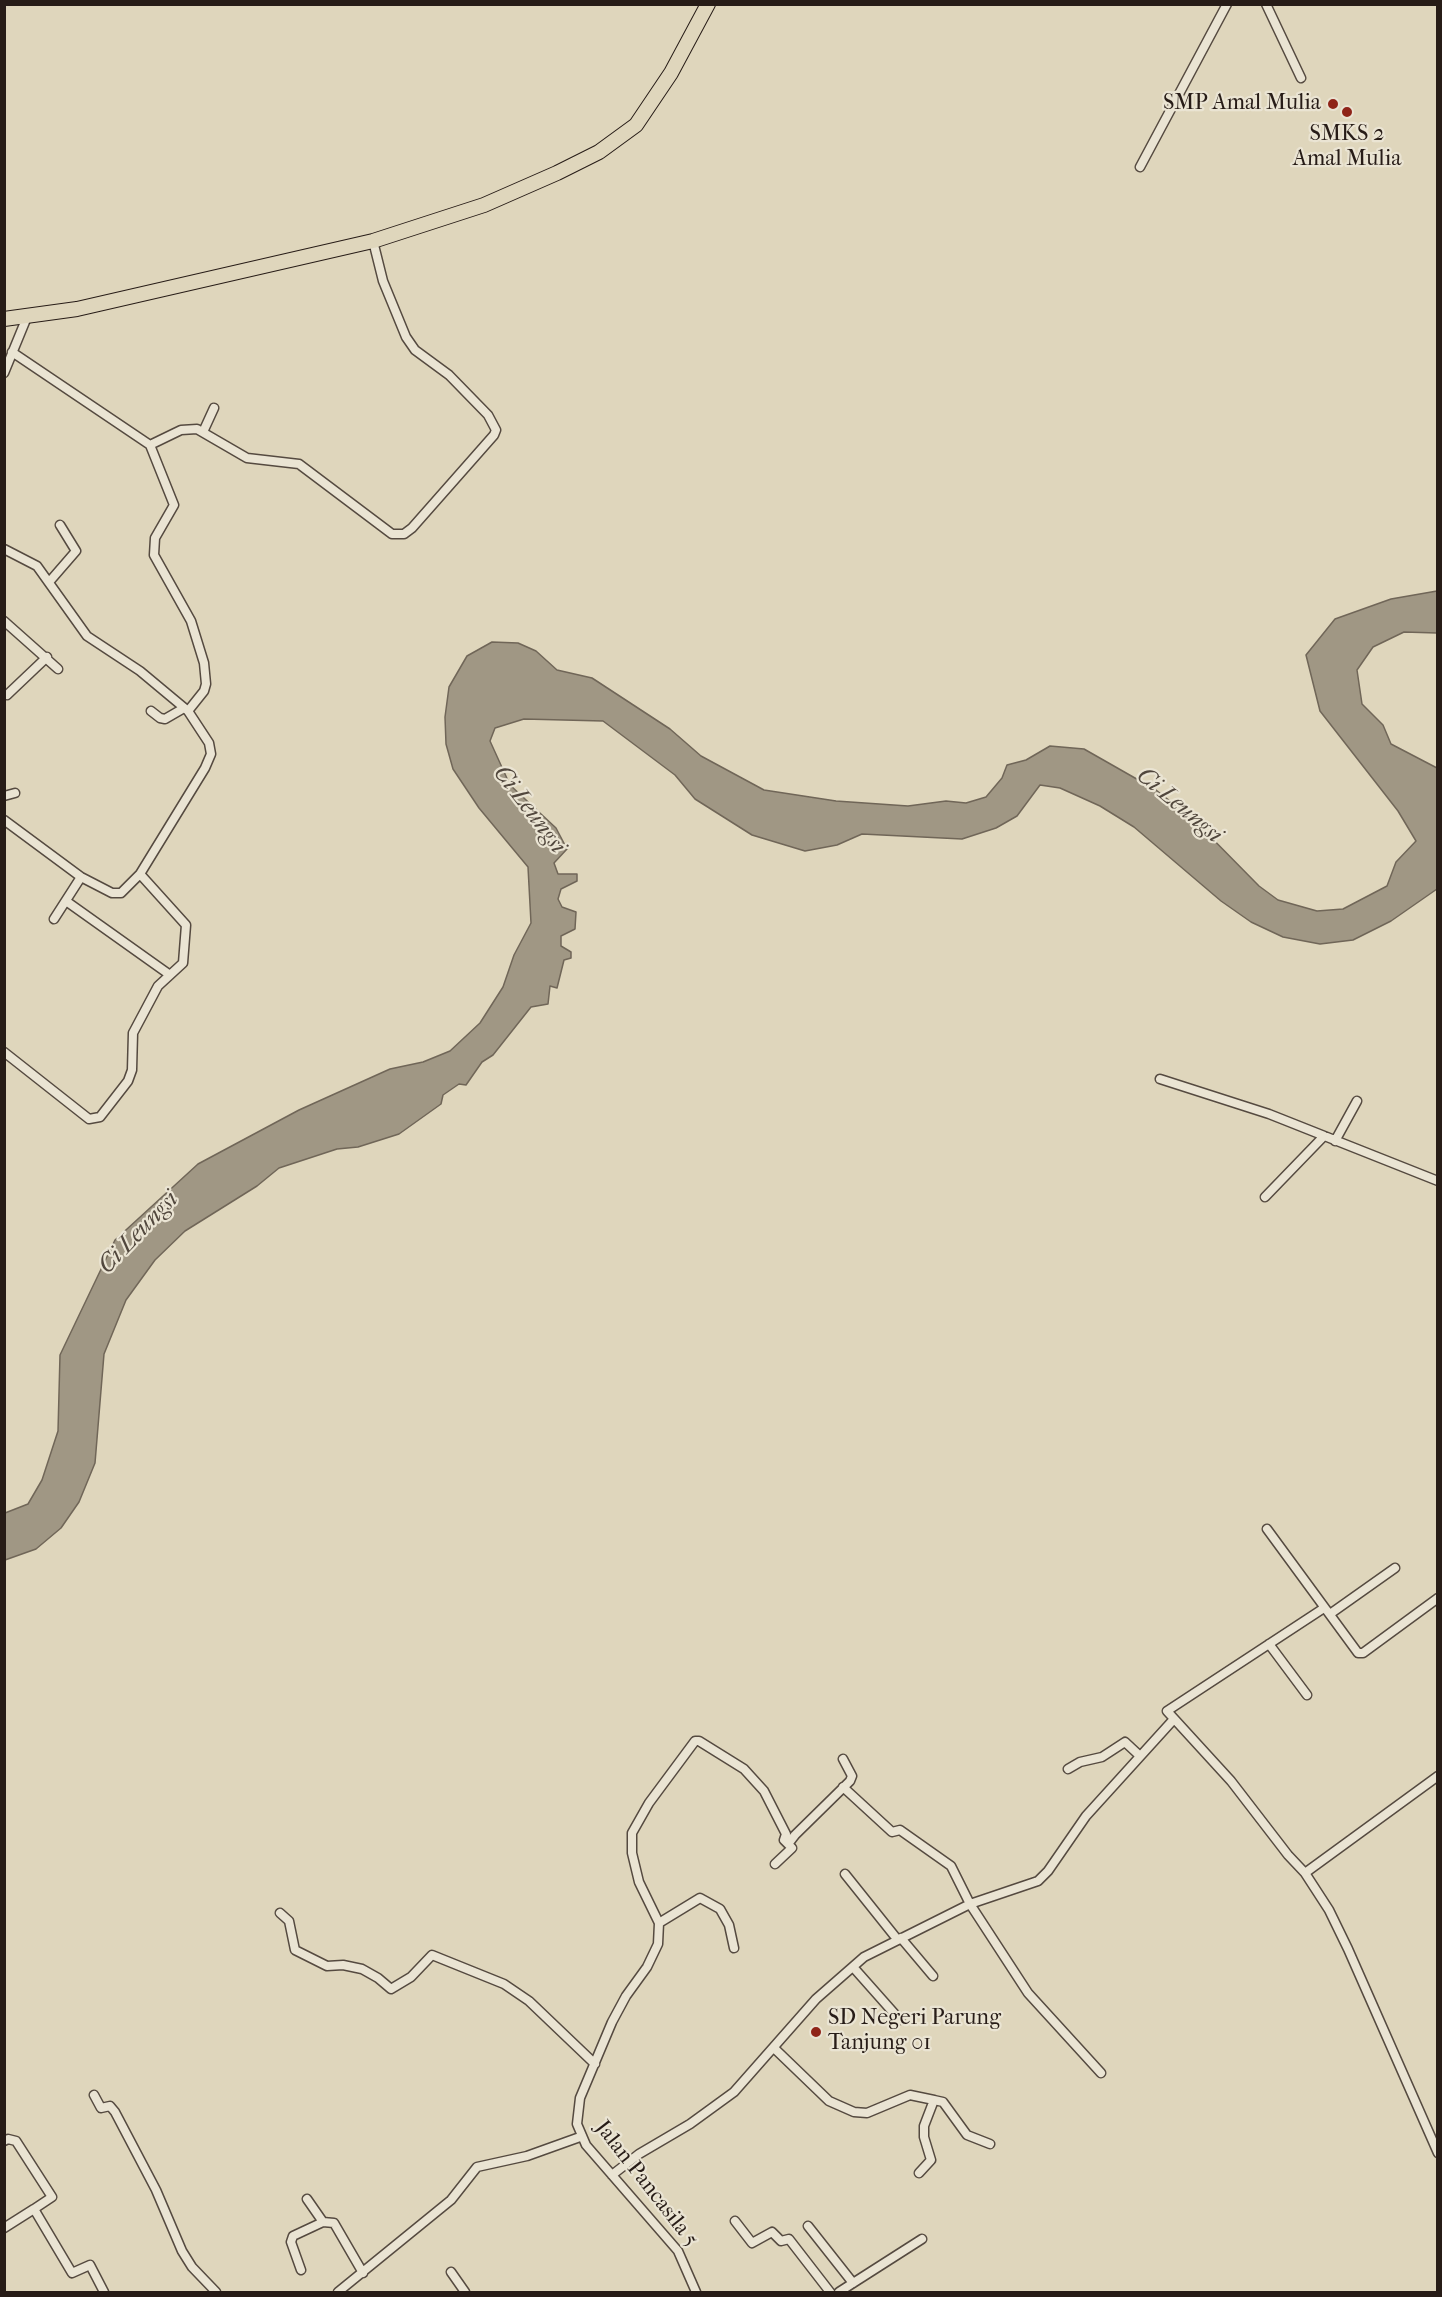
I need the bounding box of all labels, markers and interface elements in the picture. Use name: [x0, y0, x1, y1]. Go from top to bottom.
place label: SMP Amal Mulia: [1163, 91, 1321, 117]
marker: SMP Amal Mulia: [1326, 97, 1340, 111]
marker: SMKS 2 Amal Mulia: [1340, 105, 1354, 119]
place label: SMKS 2 Amal Mulia: [1293, 122, 1401, 174]
water label: Ci Leungsi: [487, 760, 571, 860]
water label: Ci Leungsi: [1130, 762, 1228, 850]
water label: Ci Leungsi: [93, 1186, 185, 1280]
place label: SD Negeri Parung Tanjung 01: [828, 2006, 1001, 2058]
marker: SD Negeri Parung Tanjung 01: [809, 2025, 823, 2039]
street label: Jalan Pancasila 5: [589, 2116, 703, 2252]

